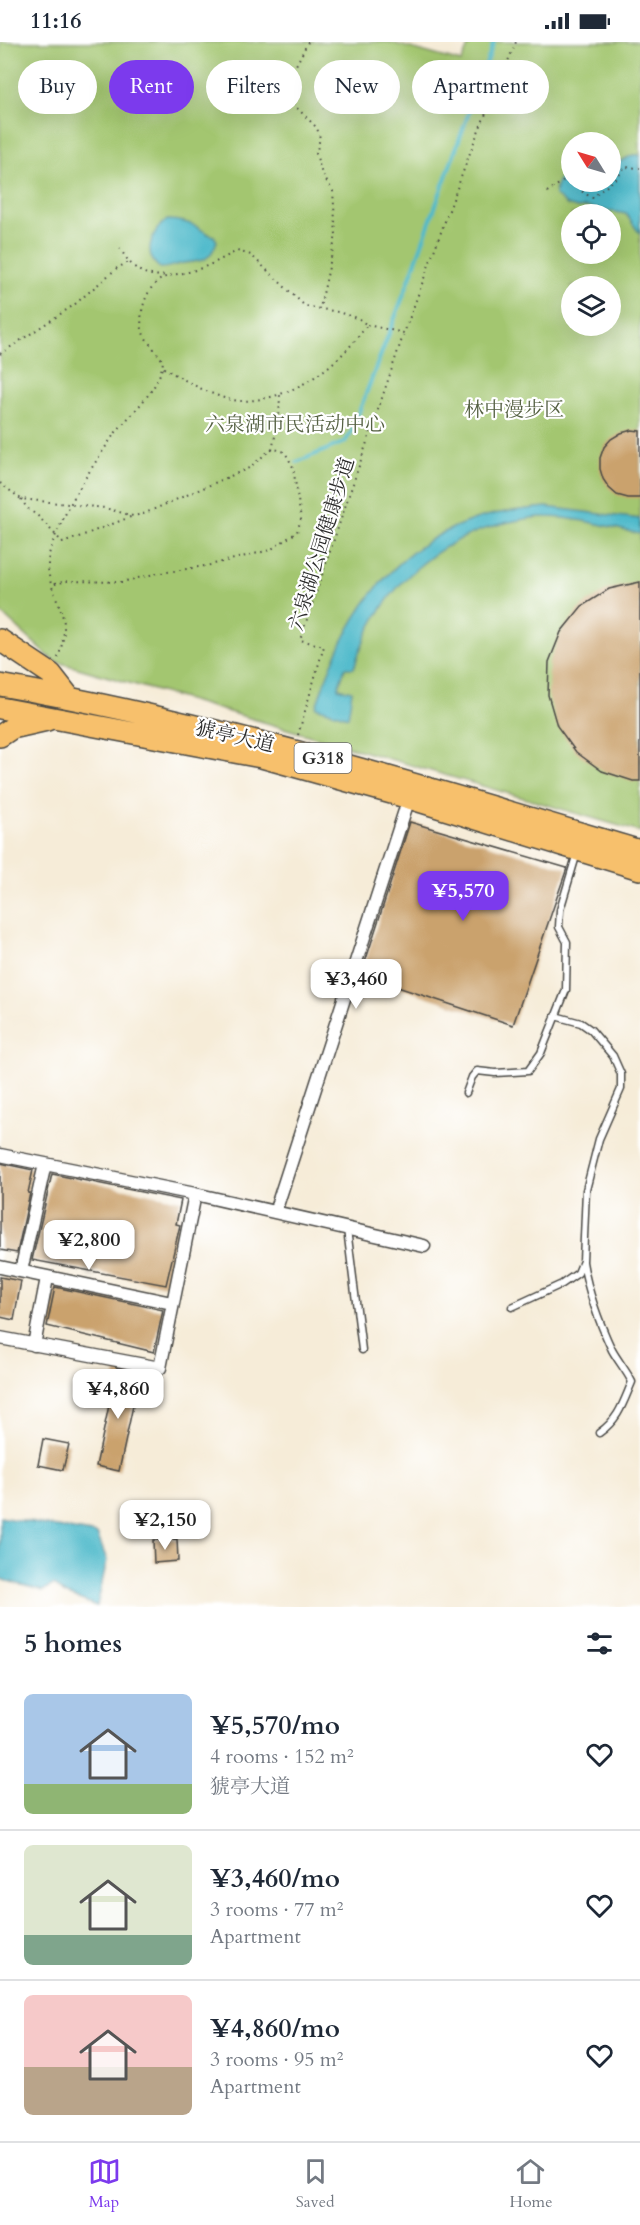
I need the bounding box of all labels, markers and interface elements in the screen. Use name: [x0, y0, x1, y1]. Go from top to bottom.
text: 11:16: [30, 6, 81, 36]
chip: Buy: [18, 60, 97, 114]
chip: Rent: [109, 60, 194, 114]
chip: Filters: [206, 60, 302, 114]
chip: New: [314, 60, 400, 114]
chip: Apartment: [412, 60, 549, 114]
north arrow: [561, 132, 621, 192]
map controls: [561, 132, 621, 336]
button: locate: [561, 204, 621, 264]
button: layers: [561, 276, 621, 336]
park label: 林中漫步区: [464, 396, 564, 423]
park label: 六泉湖市民活动中心: [205, 411, 385, 438]
street label: 六泉湖公园健康步道: [282, 454, 361, 634]
street label: 猇亭大道: [193, 714, 277, 759]
road number: G318: [294, 743, 352, 773]
pin: ¥5,570: [414, 871, 512, 922]
text: ¥5,570: [432, 877, 494, 904]
pin: ¥3,460: [307, 959, 405, 1010]
text: ¥3,460: [325, 965, 387, 992]
pin: ¥2,800: [40, 1220, 138, 1271]
text: ¥2,800: [58, 1226, 120, 1253]
pin: ¥4,860: [69, 1369, 167, 1420]
text: ¥4,860: [87, 1375, 149, 1402]
pin: ¥2,150: [116, 1500, 214, 1551]
text: ¥2,150: [134, 1506, 196, 1533]
text: 5 homes: [24, 1626, 122, 1661]
icon: filters: [583, 1627, 616, 1660]
text: ¥5,570/mo: [210, 1708, 340, 1743]
icon: home: [72, 1718, 144, 1790]
icon: heart: [583, 1738, 616, 1771]
text: 4 rooms · 152 m²: [210, 1743, 354, 1770]
text: 猇亭大道: [210, 1773, 290, 1800]
text: ¥3,460/mo: [210, 1861, 340, 1896]
icon: home: [72, 1869, 144, 1941]
icon: heart: [583, 1889, 616, 1922]
text: 3 rooms · 77 m²: [210, 1896, 343, 1923]
text: Apartment: [210, 1923, 301, 1950]
text: ¥4,860/mo: [210, 2011, 340, 2046]
icon: home: [72, 2019, 144, 2091]
icon: heart: [583, 2039, 616, 2072]
text: 3 rooms · 95 m²: [210, 2046, 343, 2073]
text: Apartment: [210, 2073, 301, 2100]
tab: Map: [88, 2155, 121, 2213]
tab: Saved: [296, 2155, 334, 2213]
tab: Home: [510, 2155, 552, 2213]

